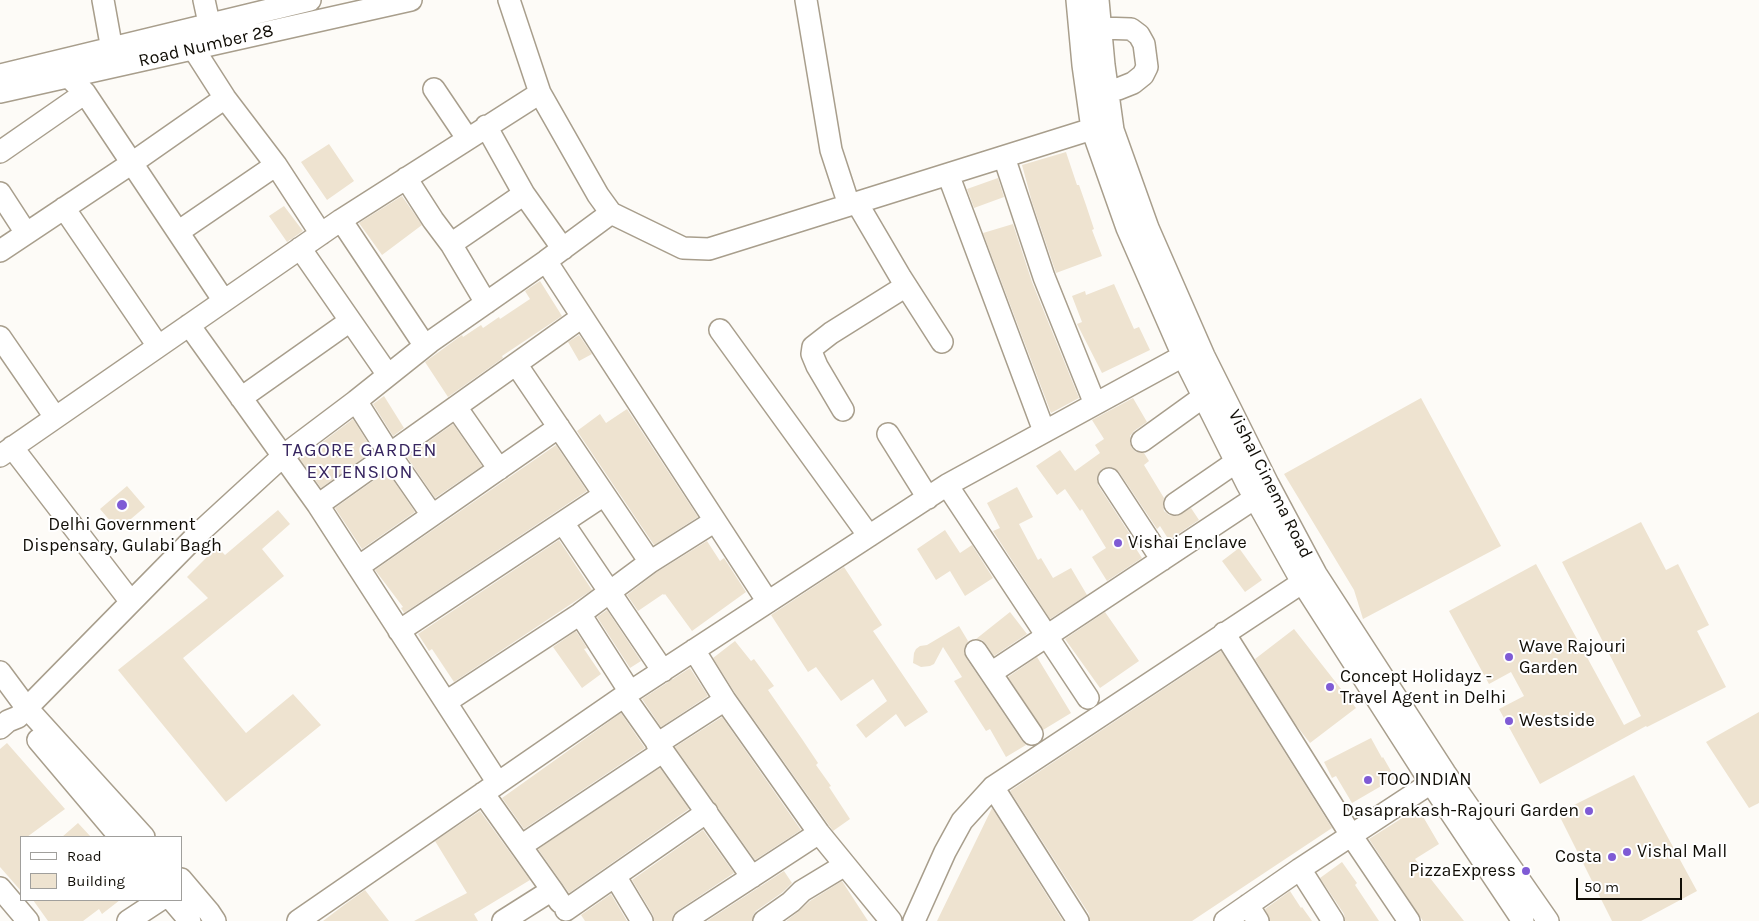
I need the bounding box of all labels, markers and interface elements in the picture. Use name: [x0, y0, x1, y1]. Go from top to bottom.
street label: Road Number 28: [136, 20, 276, 72]
street label: Vishal Cinema Road: [1223, 406, 1317, 562]
district label: TAGORE GARDEN EXTENSION: [281, 440, 439, 484]
marker: Delhi Government Dispensary, Gulabi Bagh: [115, 498, 129, 512]
place label: Delhi Government Dispensary, Gulabi Bagh: [22, 514, 222, 556]
place label: Vishai Enclave: [1128, 532, 1247, 554]
marker: Vishai Enclave: [1112, 537, 1124, 549]
place label: Wave Rajouri Garden: [1519, 636, 1626, 679]
marker: Wave Rajouri Garden: [1503, 651, 1515, 663]
place label: Concept Holidayz - Travel Agent in Delhi: [1340, 666, 1506, 709]
marker: Concept Holidayz - Travel Agent in Delhi: [1324, 681, 1336, 693]
place label: Westside: [1519, 710, 1595, 732]
marker: Westside: [1503, 715, 1515, 727]
place label: TOO INDIAN: [1378, 769, 1471, 791]
marker: TOO INDIAN: [1362, 774, 1374, 786]
place label: Dasaprakash-Rajouri Garden: [1342, 800, 1579, 822]
marker: Dasaprakash-Rajouri Garden: [1583, 805, 1595, 817]
legend: [20, 836, 182, 901]
place label: Vishal Mall: [1637, 841, 1727, 863]
place label: Costa: [1555, 846, 1602, 868]
marker: Vishal Mall: [1621, 846, 1633, 858]
text: Road: [67, 847, 102, 865]
marker: Costa: [1606, 851, 1618, 863]
place label: PizzaExpress: [1409, 860, 1516, 882]
marker: PizzaExpress: [1520, 865, 1532, 877]
scale bar: [1579, 868, 1685, 900]
text: Building: [67, 872, 125, 890]
text: 50 m: [1584, 878, 1619, 896]

